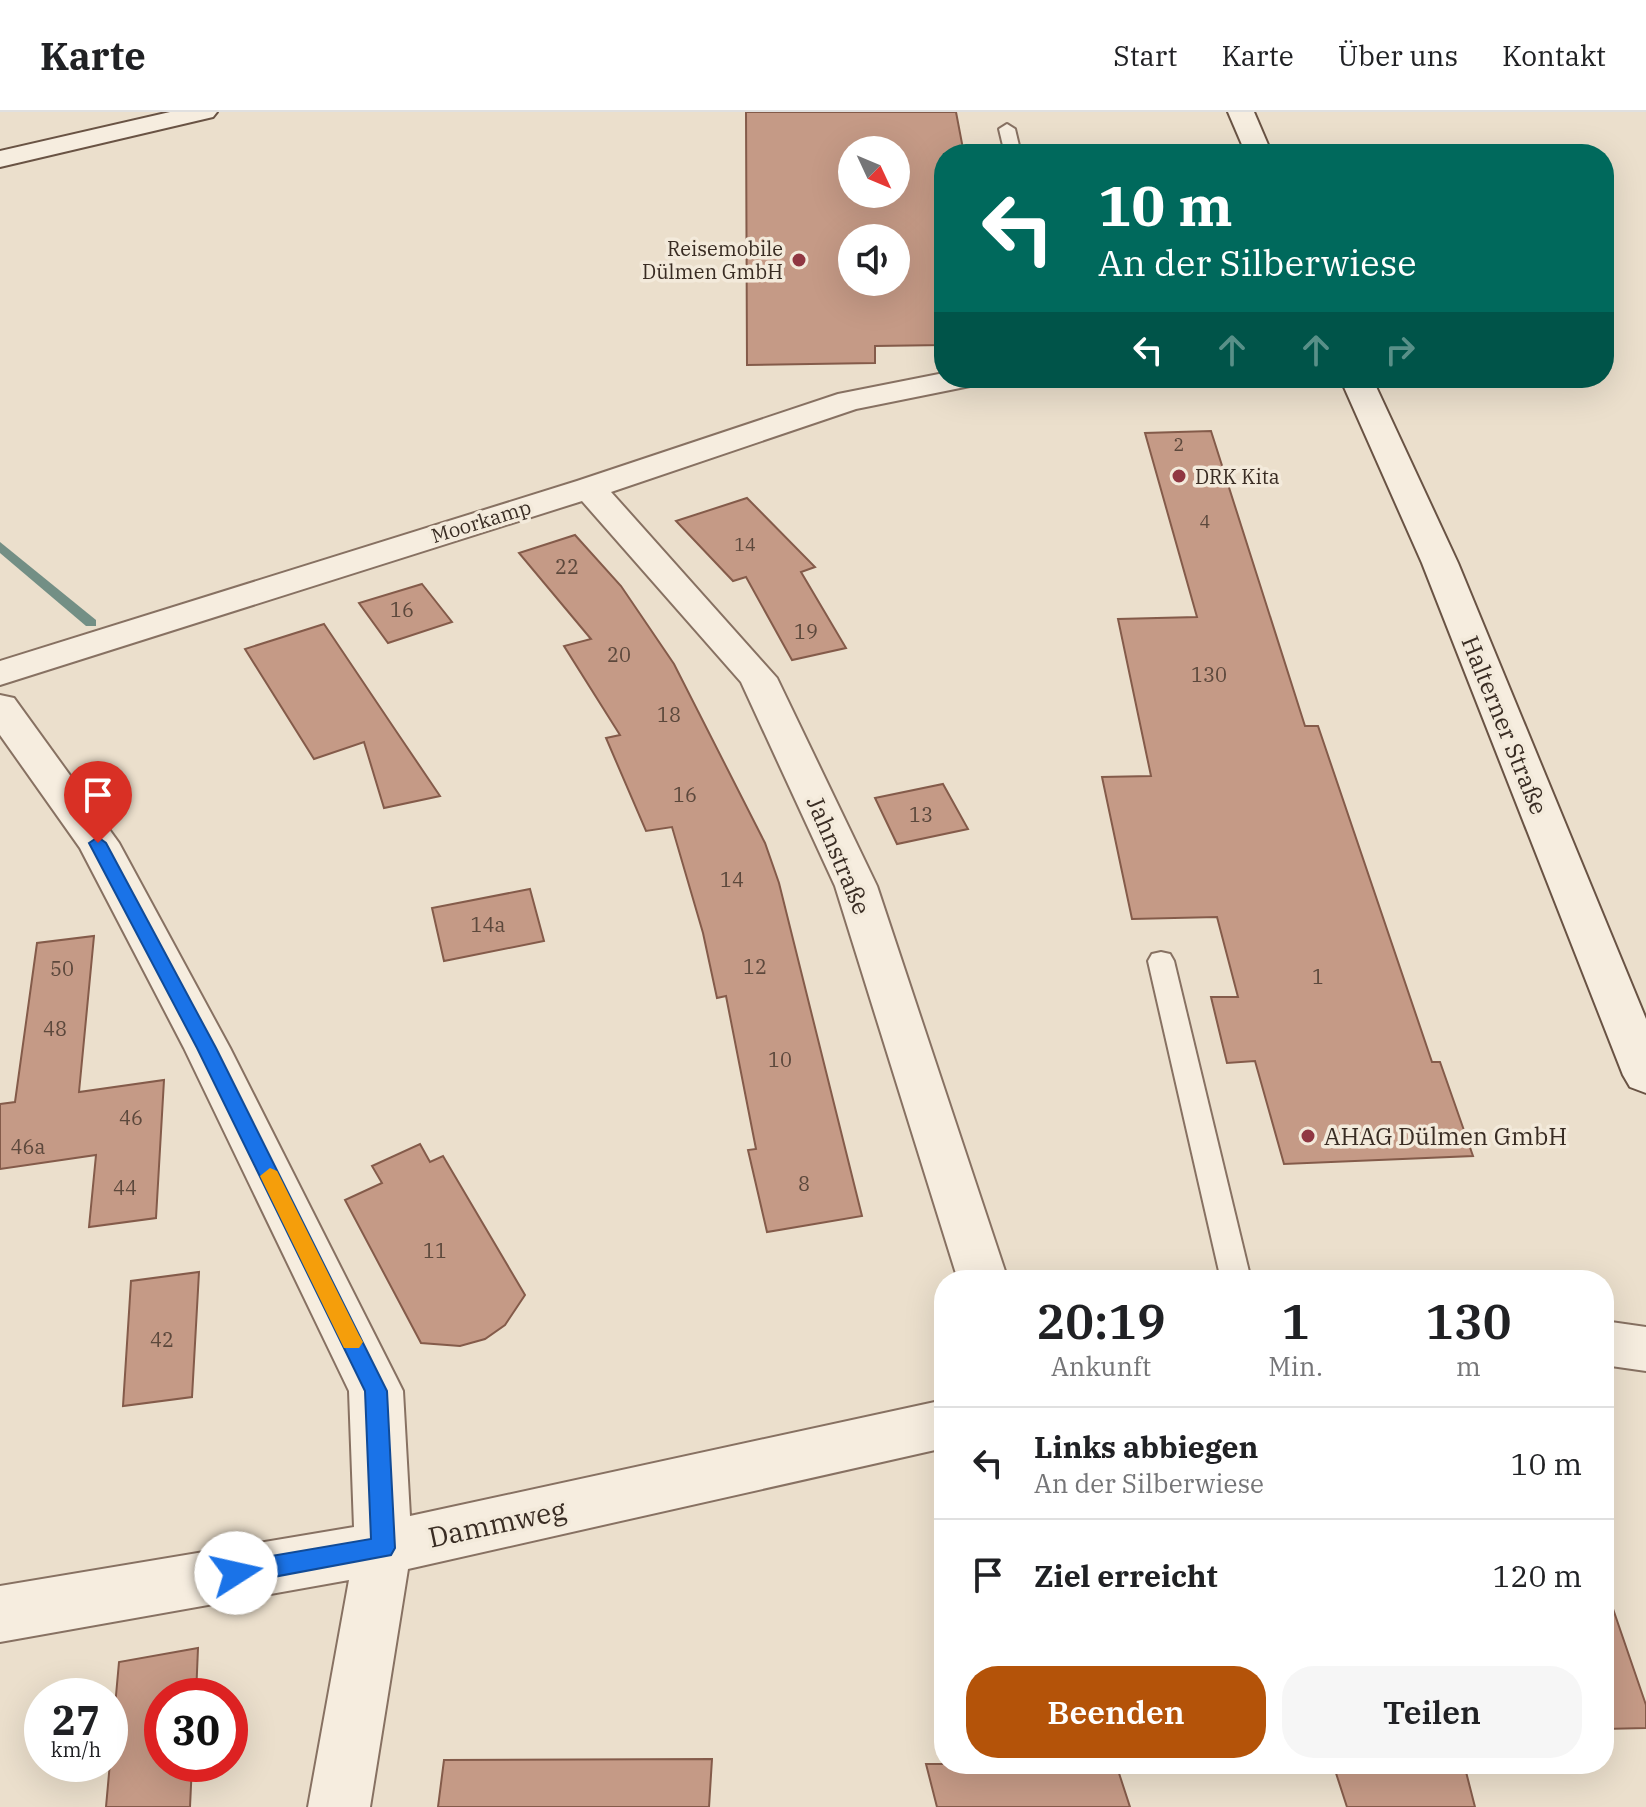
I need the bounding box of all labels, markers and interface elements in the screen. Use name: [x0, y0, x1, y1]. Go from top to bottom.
text: Karte: [40, 31, 146, 80]
text: Start: [1113, 37, 1177, 74]
text: Karte: [1221, 37, 1294, 74]
text: Über uns: [1338, 37, 1458, 74]
text: Kontakt: [1502, 37, 1606, 74]
north arrow: [838, 136, 910, 208]
map controls: [838, 136, 910, 296]
text: 10 m: [1098, 169, 1233, 241]
icon: left: [966, 176, 1070, 280]
button: sound: [838, 224, 910, 296]
place label: Reisemobile Dülmen GmbH: [642, 235, 783, 285]
text: An der Silberwiese: [1098, 239, 1417, 286]
marker: Reisemobile Dülmen GmbH: [790, 251, 808, 269]
icon: left: [1126, 328, 1170, 372]
icon: ahead: [1210, 328, 1254, 372]
icon: ahead: [1294, 328, 1338, 372]
icon: right: [1378, 328, 1422, 372]
house number: 2: [1174, 433, 1184, 456]
place label: DRK Kita: [1195, 463, 1280, 490]
marker: DRK Kita: [1170, 467, 1188, 485]
street label: Moorkamp: [428, 493, 534, 549]
house number: 4: [1200, 510, 1210, 533]
house number: 14: [734, 533, 756, 556]
house number: 22: [555, 553, 579, 580]
house number: 16: [390, 596, 414, 623]
house number: 19: [794, 618, 818, 645]
street label: Halterner Straße: [1455, 631, 1555, 819]
house number: 20: [607, 641, 631, 668]
house number: 130: [1191, 661, 1227, 688]
house number: 18: [657, 701, 681, 728]
pin: [64, 761, 132, 843]
icon: arrive: [76, 773, 120, 817]
house number: 16: [673, 781, 697, 808]
street label: Jahnstraße: [800, 791, 878, 919]
house number: 13: [909, 801, 933, 828]
house number: 14: [720, 866, 744, 893]
house number: 14a: [471, 911, 506, 938]
house number: 12: [743, 953, 767, 980]
house number: 50: [50, 955, 74, 982]
house number: 1: [1312, 963, 1324, 990]
house number: 48: [43, 1015, 67, 1042]
house number: 10: [768, 1046, 792, 1073]
house number: 46: [119, 1104, 143, 1131]
place label: AHAG Dülmen GmbH: [1324, 1120, 1567, 1152]
marker: AHAG Dülmen GmbH: [1299, 1127, 1317, 1145]
house number: 46a: [11, 1133, 46, 1160]
house number: 8: [798, 1170, 810, 1197]
house number: 44: [113, 1174, 137, 1201]
house number: 11: [423, 1237, 447, 1264]
text: 20:19: [1036, 1290, 1166, 1352]
text: 1: [1281, 1290, 1310, 1352]
text: 130: [1425, 1290, 1512, 1352]
house number: 42: [150, 1326, 174, 1353]
text: Ankunft: [1051, 1349, 1151, 1383]
text: Min.: [1268, 1349, 1323, 1383]
text: m: [1456, 1349, 1481, 1383]
text: Links abbiegen: [1034, 1427, 1258, 1466]
icon: left: [966, 1441, 1010, 1485]
text: 10 m: [1510, 1444, 1582, 1483]
text: An der Silberwiese: [1034, 1466, 1264, 1500]
street label: Dammweg: [425, 1490, 569, 1556]
position arrow: [194, 1531, 278, 1615]
icon: arrive: [966, 1553, 1010, 1597]
text: Ziel erreicht: [1034, 1556, 1218, 1595]
text: 120 m: [1492, 1556, 1582, 1595]
button: Beenden: [966, 1666, 1266, 1758]
button: Teilen: [1282, 1666, 1582, 1758]
speed limit sign: 30: [144, 1678, 248, 1782]
text: 27: [52, 1694, 100, 1746]
text: km/h: [51, 1736, 101, 1763]

